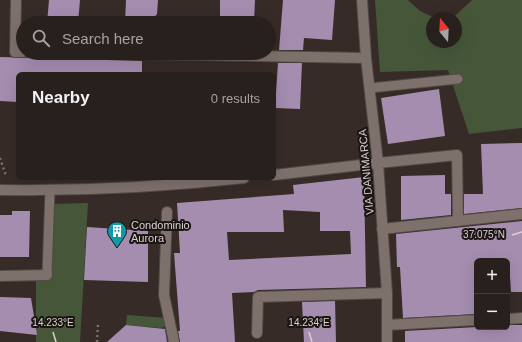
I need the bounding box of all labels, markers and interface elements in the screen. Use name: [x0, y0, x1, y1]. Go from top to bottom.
north arrow: [426, 12, 462, 48]
search box: [16, 16, 276, 60]
icon: search: [30, 27, 52, 49]
text: Search here: [62, 30, 144, 47]
text: Nearby: [32, 88, 90, 107]
text: 0 results: [211, 91, 260, 106]
street label: VIA DANIMARCA: [356, 128, 376, 215]
place label: Condominio Aurora: [131, 219, 190, 244]
building icon: Condominio Aurora: [106, 220, 128, 248]
text: 37.075°N: [463, 229, 505, 240]
map controls: [474, 258, 510, 330]
button: +: [474, 258, 510, 294]
button: −: [474, 294, 510, 330]
text: 14.233°E: [32, 317, 74, 328]
text: 14.234°E: [288, 317, 330, 328]

